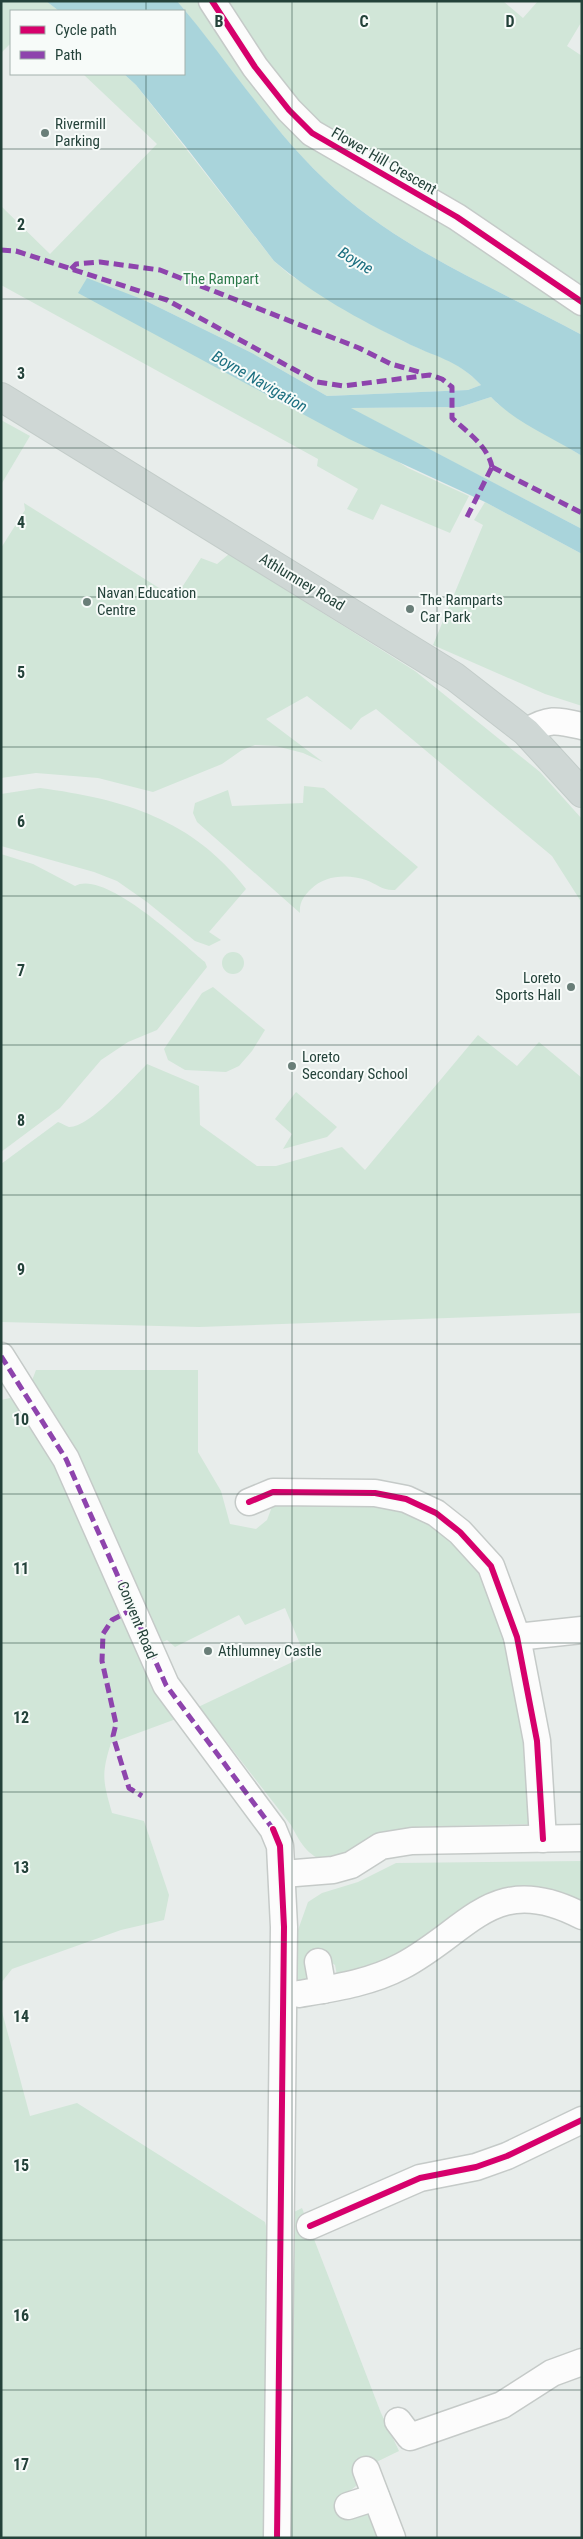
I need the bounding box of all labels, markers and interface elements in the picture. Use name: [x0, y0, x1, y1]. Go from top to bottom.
legend: [10, 10, 185, 75]
text: B: [215, 12, 224, 31]
text: C: [359, 12, 369, 31]
text: D: [505, 12, 515, 31]
text: Cycle path: [55, 21, 117, 39]
text: Path: [55, 46, 82, 64]
place label: Rivermill Parking: [55, 115, 106, 150]
street label: Flower Hill Crescent: [328, 124, 440, 198]
marker: Rivermill Parking: [39, 127, 51, 139]
text: 2: [17, 215, 25, 234]
water label: Boyne: [335, 243, 377, 278]
park label: The Rampart: [183, 270, 259, 288]
water label: Boyne Navigation: [209, 347, 311, 416]
text: 3: [17, 364, 25, 383]
text: 4: [17, 513, 25, 532]
street label: Athlumney Road: [256, 550, 348, 614]
place label: Navan Education Centre: [97, 584, 196, 619]
place label: The Ramparts Car Park: [420, 591, 503, 626]
marker: Navan Education Centre: [81, 596, 93, 608]
marker: The Ramparts Car Park: [404, 603, 416, 615]
text: 5: [17, 663, 25, 682]
text: 6: [17, 812, 25, 831]
text: 7: [17, 961, 25, 980]
place label: Loreto Sports Hall: [495, 969, 561, 1004]
marker: Loreto Sports Hall: [565, 981, 577, 993]
place label: Loreto Secondary School: [302, 1048, 408, 1083]
marker: Loreto Secondary School: [286, 1060, 298, 1072]
text: 8: [17, 1111, 25, 1130]
text: 9: [17, 1260, 25, 1279]
text: 10: [13, 1410, 29, 1429]
text: 11: [13, 1559, 29, 1578]
street label: Convent Road: [113, 1579, 161, 1661]
place label: Athlumney Castle: [218, 1642, 322, 1660]
marker: Athlumney Castle: [202, 1645, 214, 1657]
text: 12: [13, 1708, 29, 1727]
text: 13: [13, 1858, 29, 1877]
text: 14: [13, 2007, 29, 2026]
text: 15: [13, 2156, 29, 2175]
text: 16: [13, 2306, 29, 2325]
text: 17: [13, 2455, 29, 2474]

